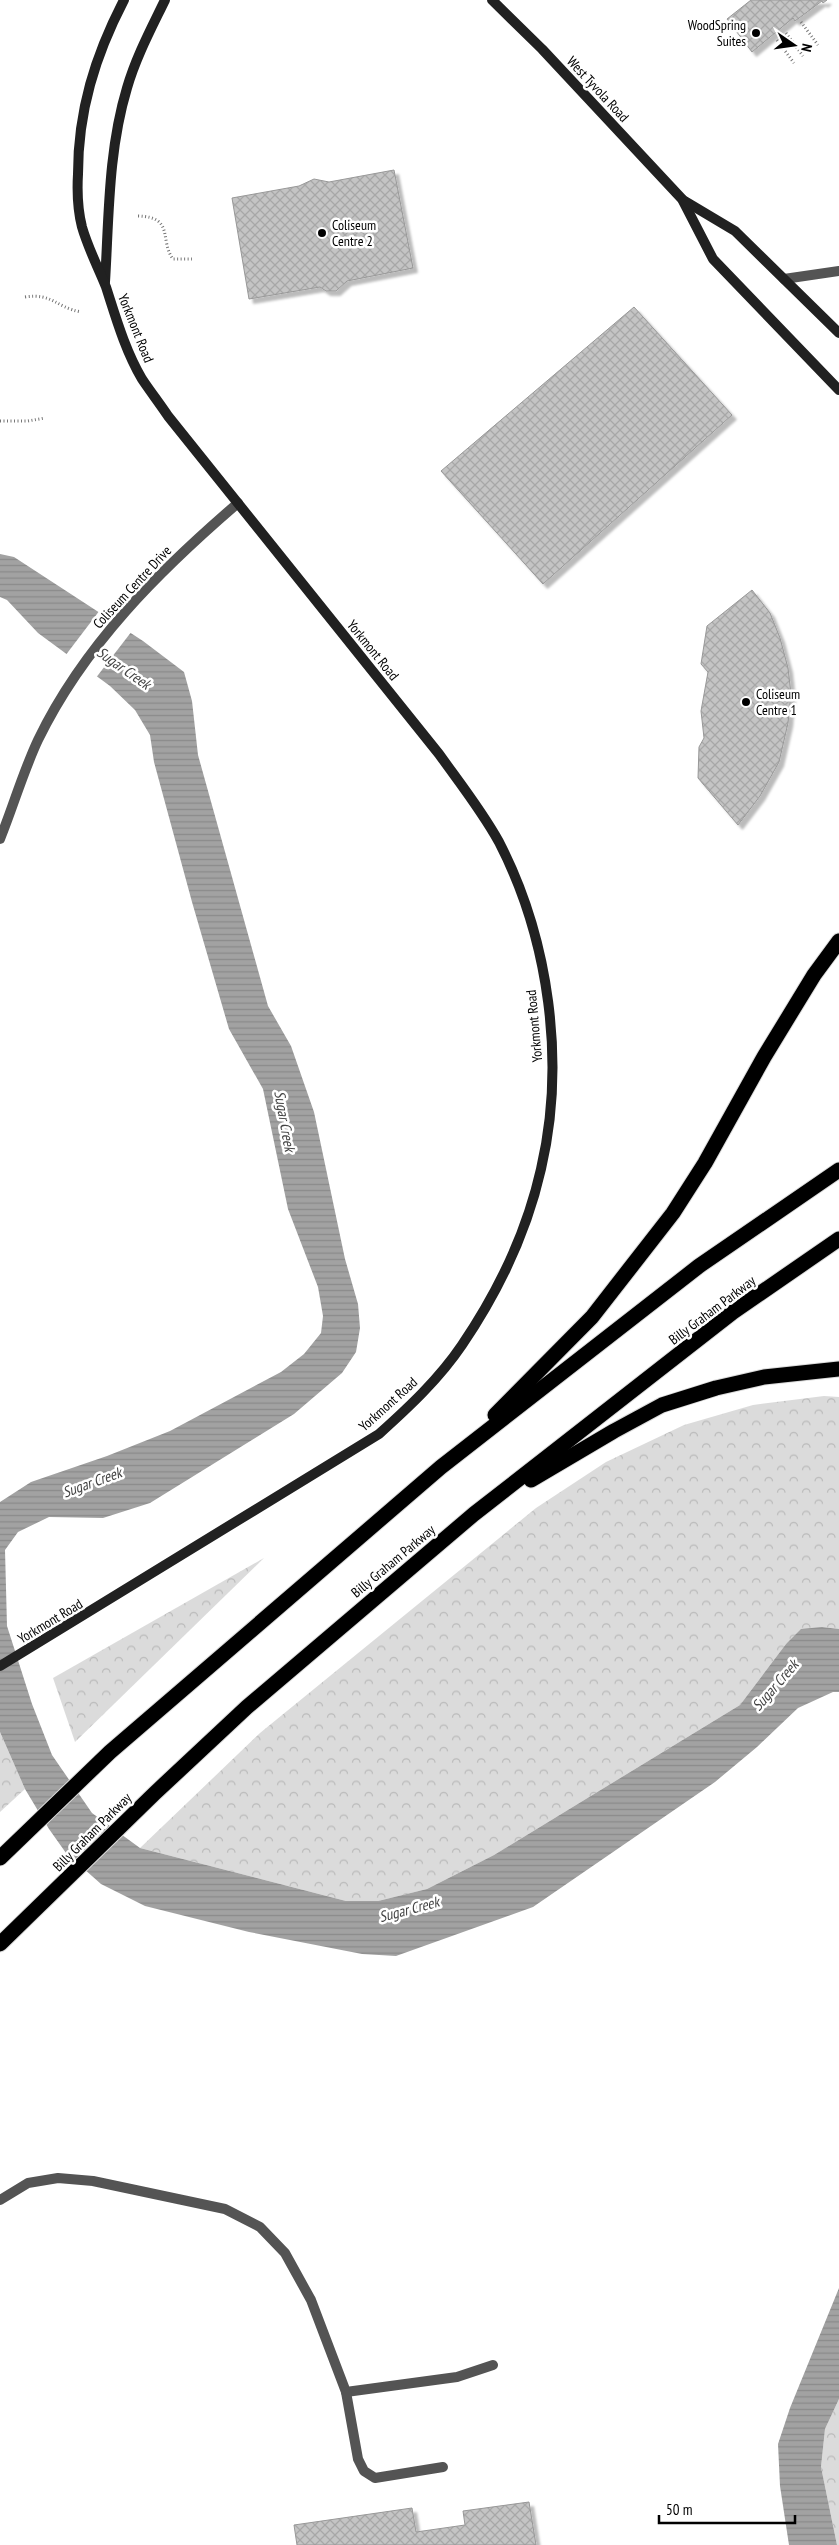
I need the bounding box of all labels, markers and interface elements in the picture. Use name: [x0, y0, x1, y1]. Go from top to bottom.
place label: WoodSpring Suites: [688, 16, 746, 50]
north arrow: [769, 20, 819, 70]
marker: WoodSpring Suites: [750, 27, 762, 39]
text: N: [797, 42, 816, 54]
street label: West Tyvola Road: [563, 52, 633, 126]
place label: Coliseum Centre 2: [332, 216, 376, 250]
marker: Coliseum Centre 2: [316, 227, 328, 239]
street label: Yorkmont Road: [114, 291, 158, 365]
street label: Coliseum Centre Drive: [89, 542, 175, 632]
street label: Yorkmont Road: [343, 616, 403, 684]
water label: Sugar Creek: [93, 643, 156, 695]
place label: Coliseum Centre 1: [756, 685, 800, 719]
marker: Coliseum Centre 1: [740, 696, 752, 708]
street label: Yorkmont Road: [522, 989, 546, 1063]
water label: Sugar Creek: [270, 1089, 300, 1155]
street label: Billy Graham Parkway: [665, 1271, 760, 1349]
street label: Yorkmont Road: [355, 1373, 421, 1435]
water label: Sugar Creek: [60, 1462, 126, 1501]
street label: Billy Graham Parkway: [347, 1520, 439, 1601]
street label: Yorkmont Road: [14, 1595, 86, 1647]
water label: Sugar Creek: [748, 1654, 804, 1714]
street label: Billy Graham Parkway: [49, 1788, 136, 1875]
water label: Sugar Creek: [377, 1891, 443, 1926]
scale bar: [659, 2492, 795, 2524]
text: 50 m: [666, 2500, 692, 2519]

